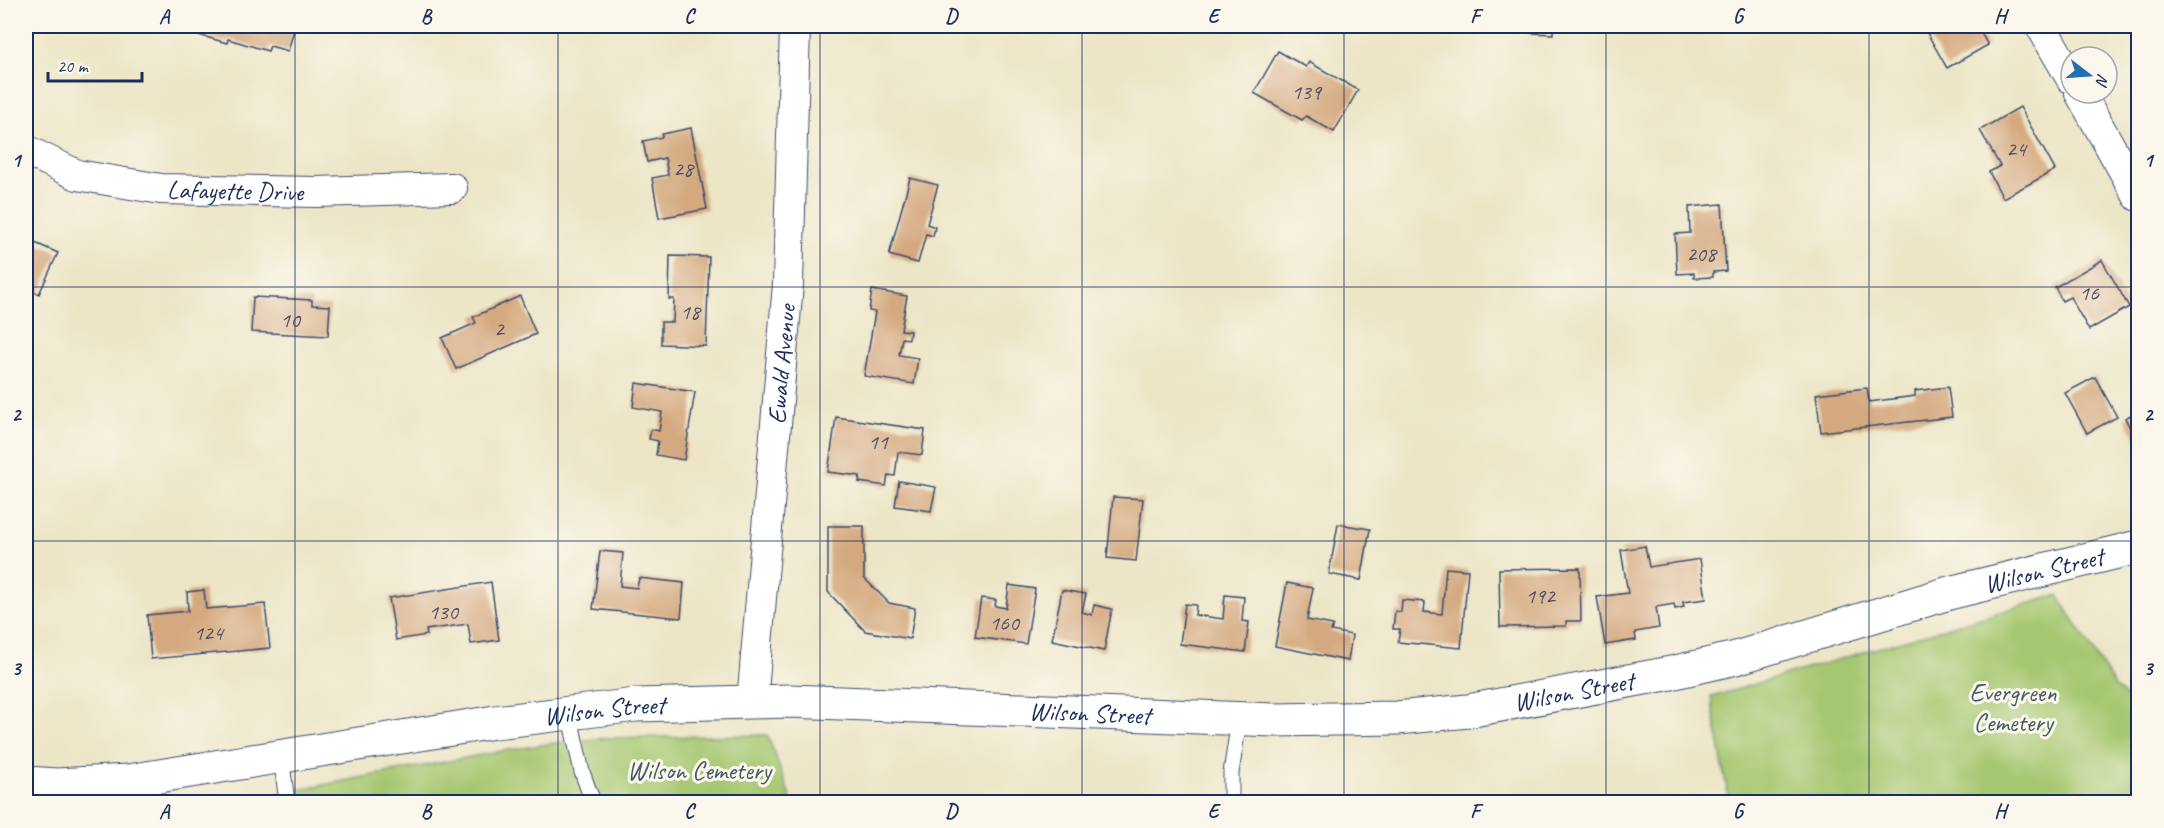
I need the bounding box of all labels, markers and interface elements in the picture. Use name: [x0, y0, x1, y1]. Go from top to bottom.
text: A: [159, 4, 171, 29]
text: B: [421, 4, 433, 29]
text: C: [684, 4, 696, 29]
text: D: [945, 4, 959, 29]
text: E: [1208, 4, 1222, 29]
text: F: [1470, 4, 1484, 29]
text: G: [1733, 4, 1746, 29]
text: H: [1994, 4, 2009, 29]
scale bar: [48, 45, 142, 83]
north arrow: [2059, 45, 2119, 105]
text: 20 m: [57, 55, 90, 77]
text: N: [2090, 71, 2113, 90]
house number: 139: [1291, 78, 1323, 106]
house number: 24: [2006, 135, 2028, 163]
text: 1: [12, 148, 23, 173]
text: 1: [2144, 148, 2155, 173]
house number: 28: [673, 155, 695, 183]
street label: Lafayette Drive: [167, 173, 305, 209]
house number: 208: [1686, 240, 1718, 268]
house number: 16: [2079, 279, 2100, 307]
house number: 18: [680, 298, 702, 326]
street label: Ewald Avenue: [760, 301, 803, 425]
house number: 10: [280, 306, 302, 334]
house number: 2: [494, 315, 506, 343]
text: 2: [12, 402, 23, 427]
text: 2: [2144, 402, 2155, 427]
house number: 11: [868, 428, 889, 456]
street label: Wilson Street: [1981, 539, 2110, 601]
house number: 192: [1525, 582, 1557, 610]
house number: 130: [428, 598, 460, 626]
house number: 160: [989, 609, 1021, 637]
house number: 124: [193, 619, 225, 647]
text: 3: [12, 656, 23, 681]
text: 3: [2144, 656, 2155, 681]
street label: Wilson Street: [1511, 664, 1640, 719]
park label: Evergreen Cemetery: [1969, 676, 2057, 739]
street label: Wilson Street: [542, 688, 669, 733]
street label: Wilson Street: [1028, 694, 1155, 732]
park label: Wilson Cemetery: [627, 754, 773, 787]
text: A: [159, 799, 171, 824]
text: B: [421, 799, 433, 824]
text: C: [684, 799, 696, 824]
text: D: [945, 799, 959, 824]
text: E: [1208, 799, 1222, 824]
text: F: [1470, 799, 1484, 824]
text: G: [1733, 799, 1746, 824]
text: H: [1994, 799, 2009, 824]

